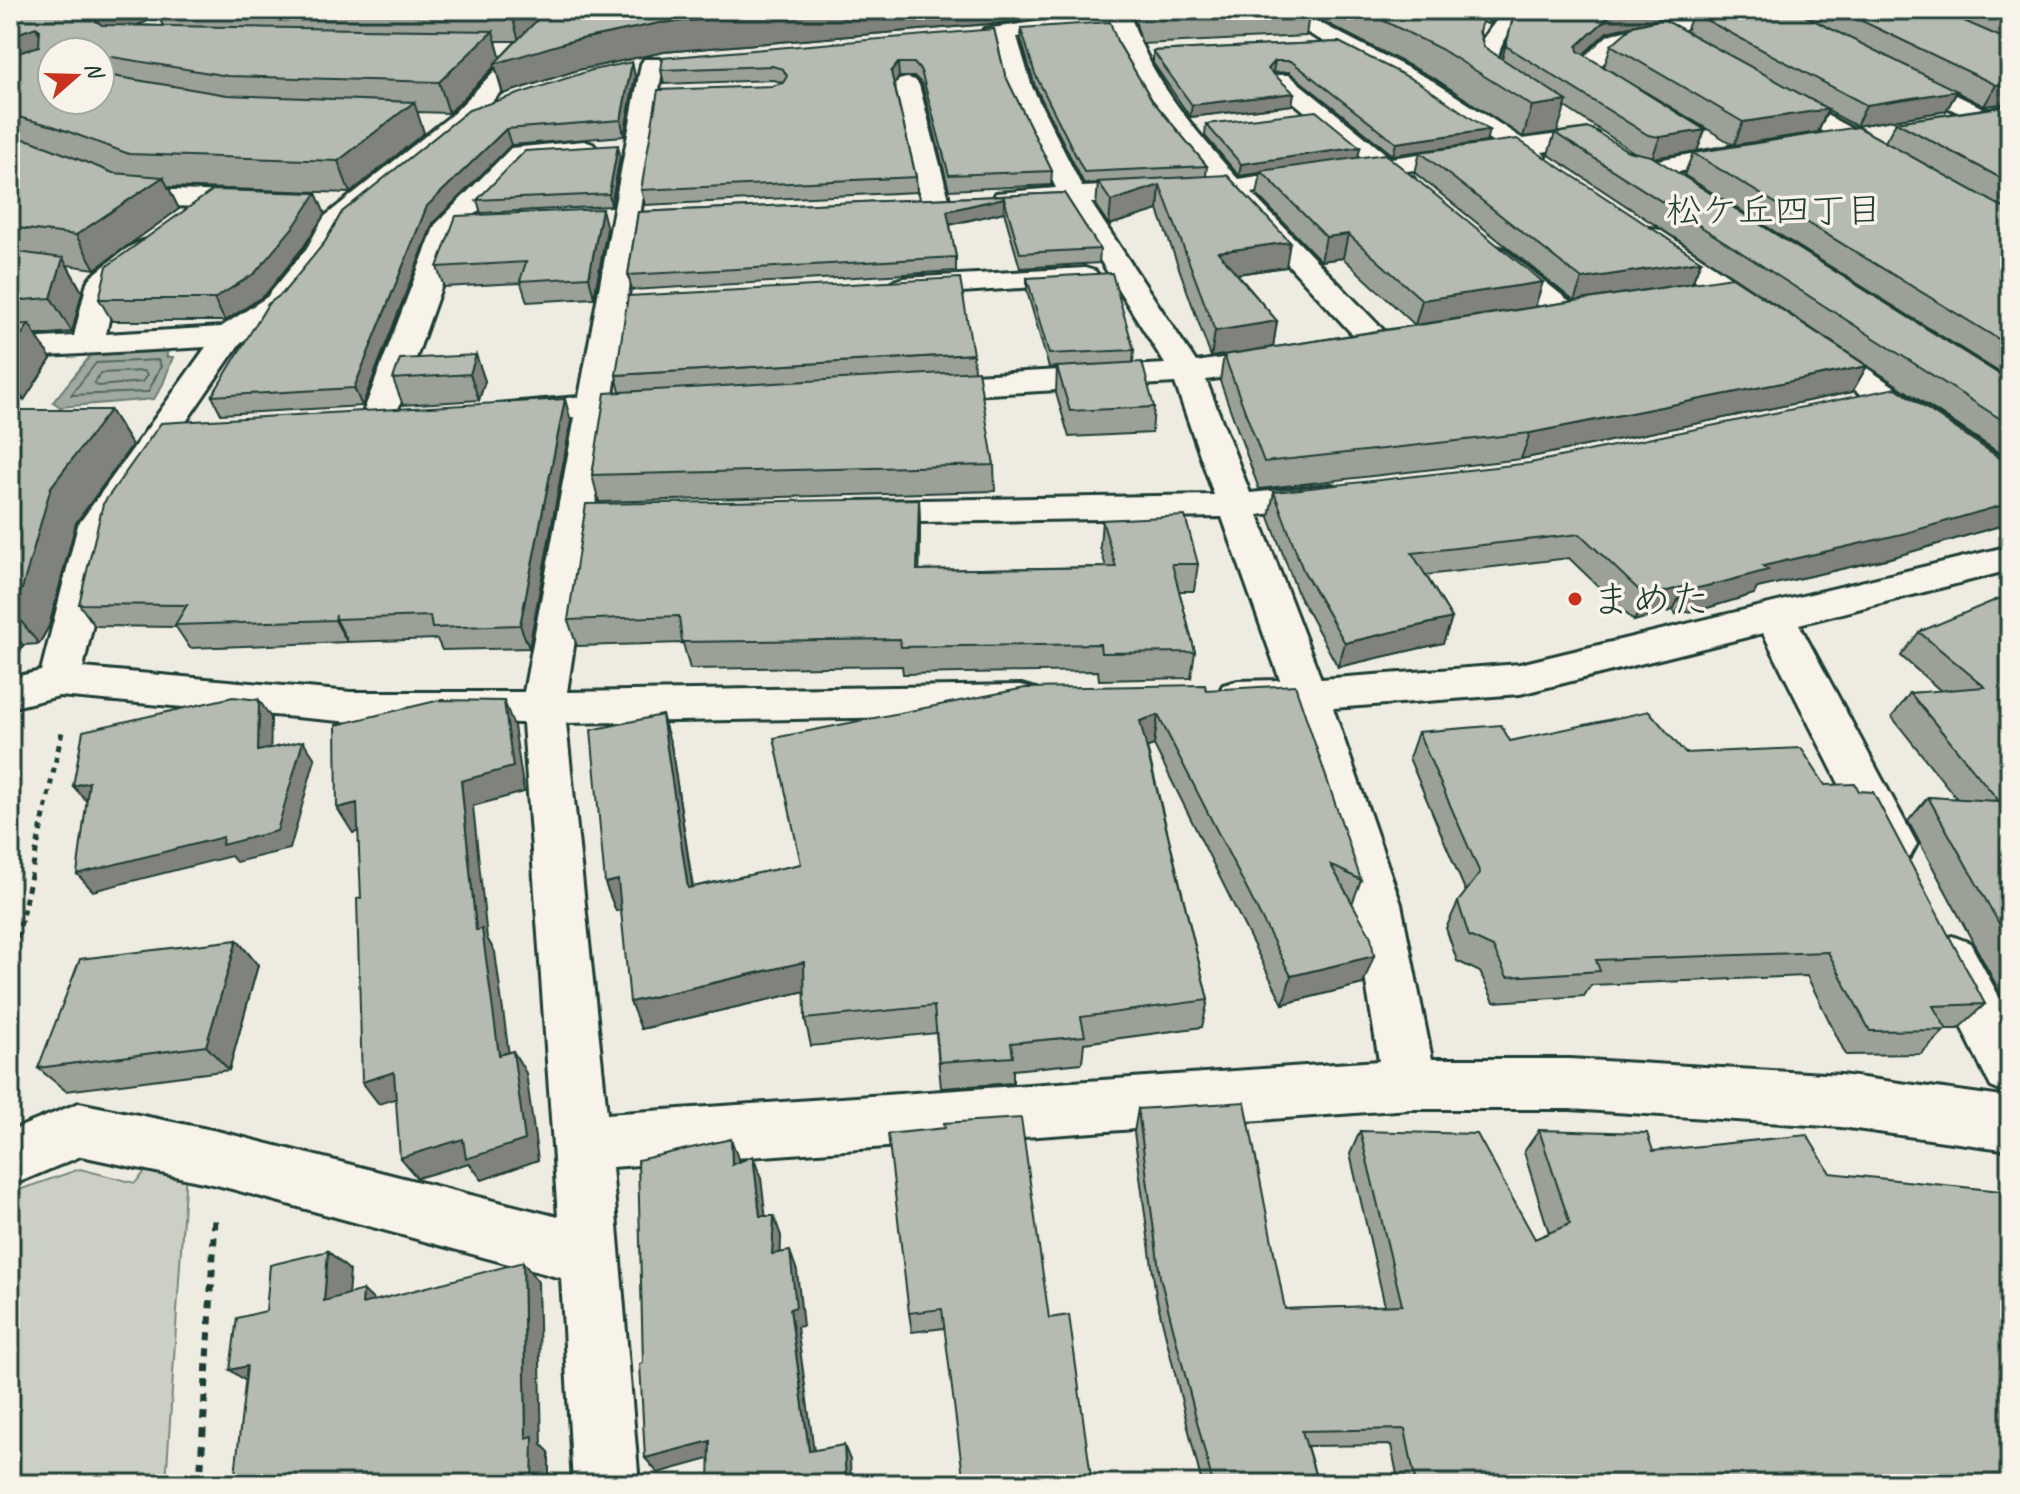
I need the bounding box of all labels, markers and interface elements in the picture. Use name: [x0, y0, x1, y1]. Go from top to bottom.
north arrow: [36, 36, 116, 116]
text: N: [78, 58, 110, 84]
district label: 松ケ丘四丁目: [1666, 187, 1882, 233]
place label: まめた: [1591, 575, 1711, 625]
marker: まめた: [1566, 590, 1584, 608]

